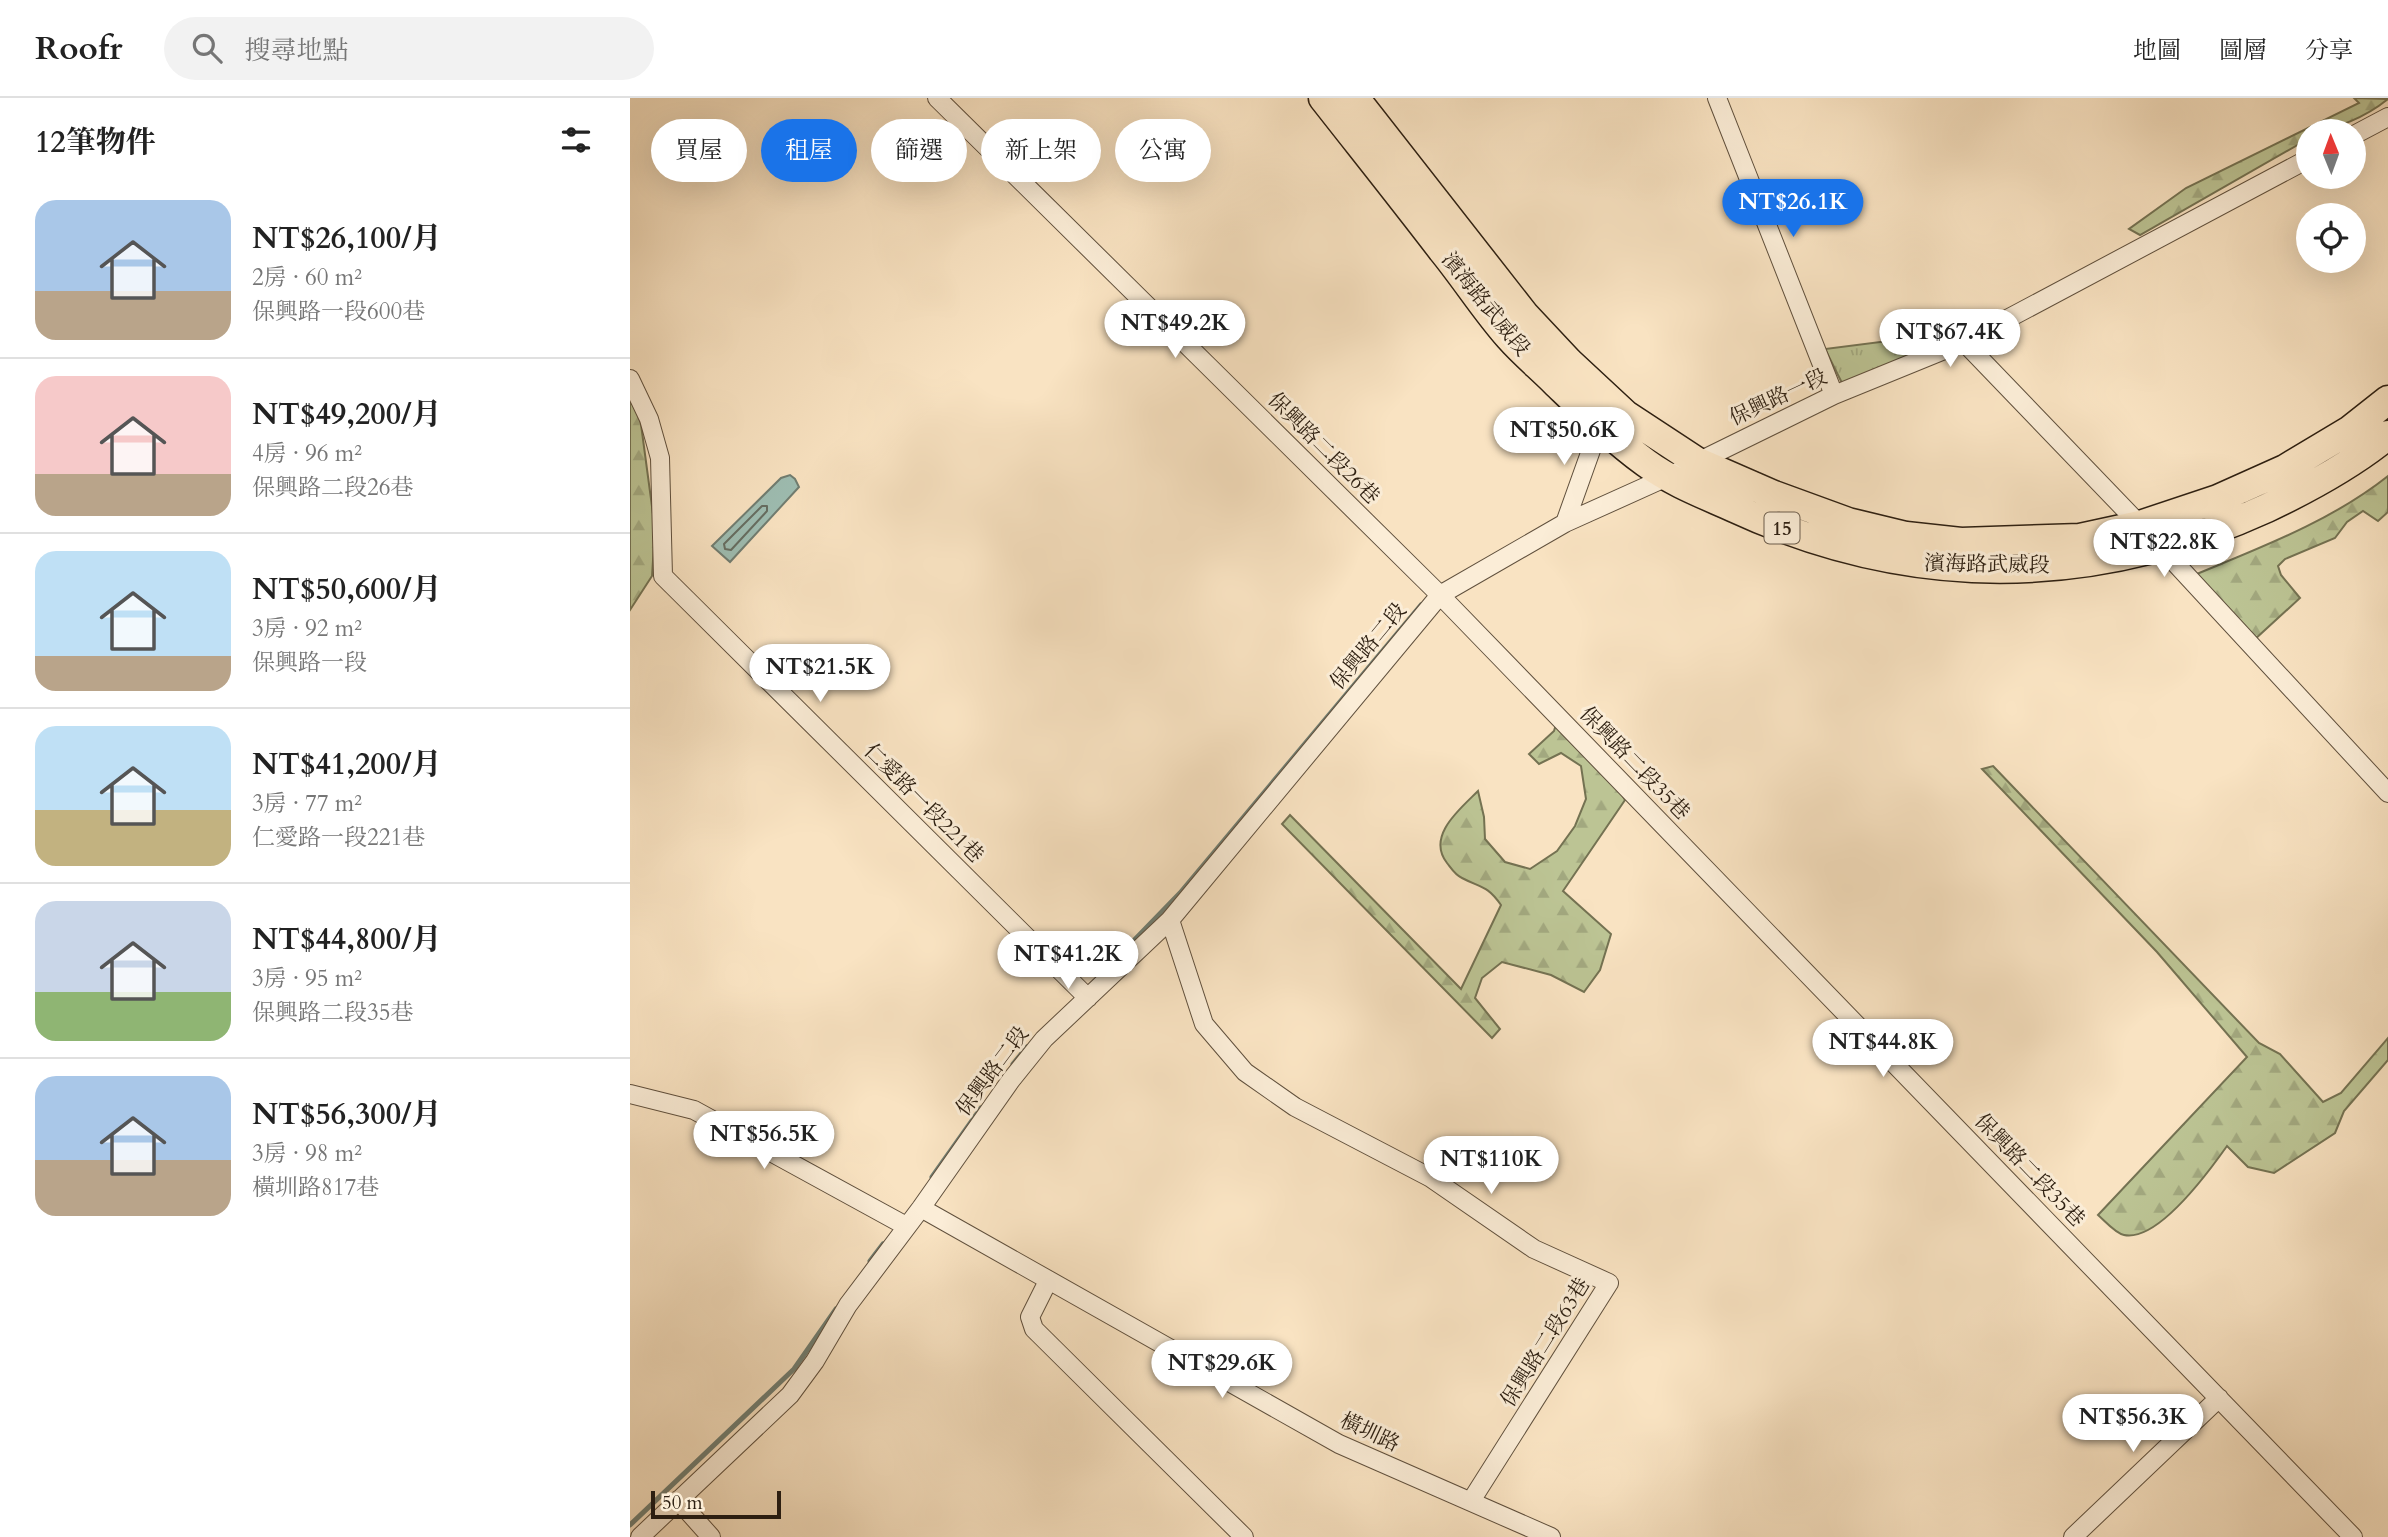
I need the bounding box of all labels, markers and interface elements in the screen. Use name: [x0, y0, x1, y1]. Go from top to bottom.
search box: [164, 17, 654, 80]
text: Roofr: [35, 26, 122, 71]
icon: search: [188, 29, 226, 67]
text: 搜尋地點: [244, 33, 348, 68]
text: 地圖: [2133, 34, 2181, 67]
text: 圖層: [2219, 34, 2267, 67]
text: 分享: [2305, 34, 2353, 67]
chip: 買屋: [651, 119, 747, 182]
chip: 租屋: [761, 119, 857, 182]
chip: 篩選: [871, 119, 967, 182]
chip: 新上架: [981, 119, 1101, 182]
chip: 公寓: [1115, 119, 1211, 182]
north arrow: [2296, 119, 2366, 189]
map controls: [2296, 119, 2366, 273]
icon: filters: [557, 121, 595, 159]
text: 12筆物件: [35, 122, 156, 163]
pin: NT$26.1K: [1721, 180, 1865, 239]
text: NT$26.1K: [1738, 186, 1848, 217]
button: locate: [2296, 203, 2366, 273]
text: NT$26,100/月: [252, 218, 442, 259]
icon: home: [91, 228, 175, 312]
street label: 濱海路武威段: [1435, 246, 1537, 362]
text: 2房 · 60 m²: [252, 262, 362, 293]
text: 保興路一段600巷: [252, 296, 425, 327]
pin: NT$49.2K: [1103, 300, 1247, 360]
text: NT$49.2K: [1120, 307, 1230, 338]
pin: NT$67.4K: [1878, 310, 2022, 369]
text: NT$67.4K: [1895, 316, 2005, 347]
street label: 保興路一段: [1725, 362, 1832, 433]
street label: 保興路二段26巷: [1261, 386, 1386, 511]
text: NT$49,200/月: [252, 394, 442, 435]
icon: home: [91, 404, 175, 488]
pin: NT$50.6K: [1492, 408, 1636, 467]
text: NT$50.6K: [1509, 414, 1619, 445]
text: 4房 · 96 m²: [252, 438, 362, 469]
text: 保興路二段26巷: [252, 472, 414, 503]
road number: 15: [1764, 512, 1800, 544]
pin: NT$22.8K: [2092, 519, 2236, 579]
text: NT$22.8K: [2109, 526, 2219, 557]
street label: 濱海路武威段: [1924, 549, 2050, 580]
text: NT$50,600/月: [252, 569, 442, 610]
icon: home: [91, 579, 175, 663]
street label: 保興路二段: [1324, 597, 1413, 696]
text: 3房 · 92 m²: [252, 613, 362, 644]
pin: NT$21.5K: [748, 644, 892, 704]
text: 保興路一段: [252, 647, 367, 678]
text: NT$21.5K: [765, 651, 875, 682]
street label: 保興路二段35巷: [1573, 700, 1696, 826]
street label: 仁愛路一段221巷: [857, 737, 990, 870]
text: NT$41,200/月: [252, 744, 442, 785]
icon: home: [91, 754, 175, 838]
text: 3房 · 77 m²: [252, 788, 362, 819]
text: 仁愛路一段221巷: [252, 822, 425, 853]
text: NT$44,800/月: [252, 919, 442, 960]
icon: home: [91, 929, 175, 1013]
pin: NT$41.2K: [996, 932, 1140, 991]
text: NT$41.2K: [1013, 938, 1123, 969]
text: 3房 · 95 m²: [252, 963, 362, 994]
text: 保興路二段35巷: [252, 997, 414, 1028]
pin: NT$44.8K: [1811, 1020, 1955, 1079]
street label: 保興路二段: [949, 1021, 1036, 1122]
text: NT$44.8K: [1828, 1026, 1938, 1057]
text: NT$56,300/月: [252, 1094, 442, 1135]
icon: home: [91, 1104, 175, 1188]
street label: 保興路二段35巷: [1968, 1107, 2091, 1233]
pin: NT$56.5K: [692, 1112, 836, 1171]
text: NT$56.5K: [709, 1118, 819, 1149]
pin: NT$110K: [1426, 1136, 1556, 1196]
text: 3房 · 98 m²: [252, 1138, 362, 1169]
text: NT$110K: [1440, 1143, 1542, 1174]
text: 橫圳路817巷: [252, 1172, 379, 1203]
street label: 保興路二段63巷: [1494, 1272, 1597, 1412]
pin: NT$29.6K: [1150, 1340, 1294, 1400]
text: NT$29.6K: [1167, 1347, 1277, 1378]
pin: NT$56.3K: [2061, 1394, 2205, 1454]
text: NT$56.3K: [2078, 1401, 2188, 1432]
street label: 橫圳路: [1335, 1406, 1404, 1459]
scale bar: [651, 1488, 780, 1520]
text: 50 m: [662, 1490, 703, 1516]

